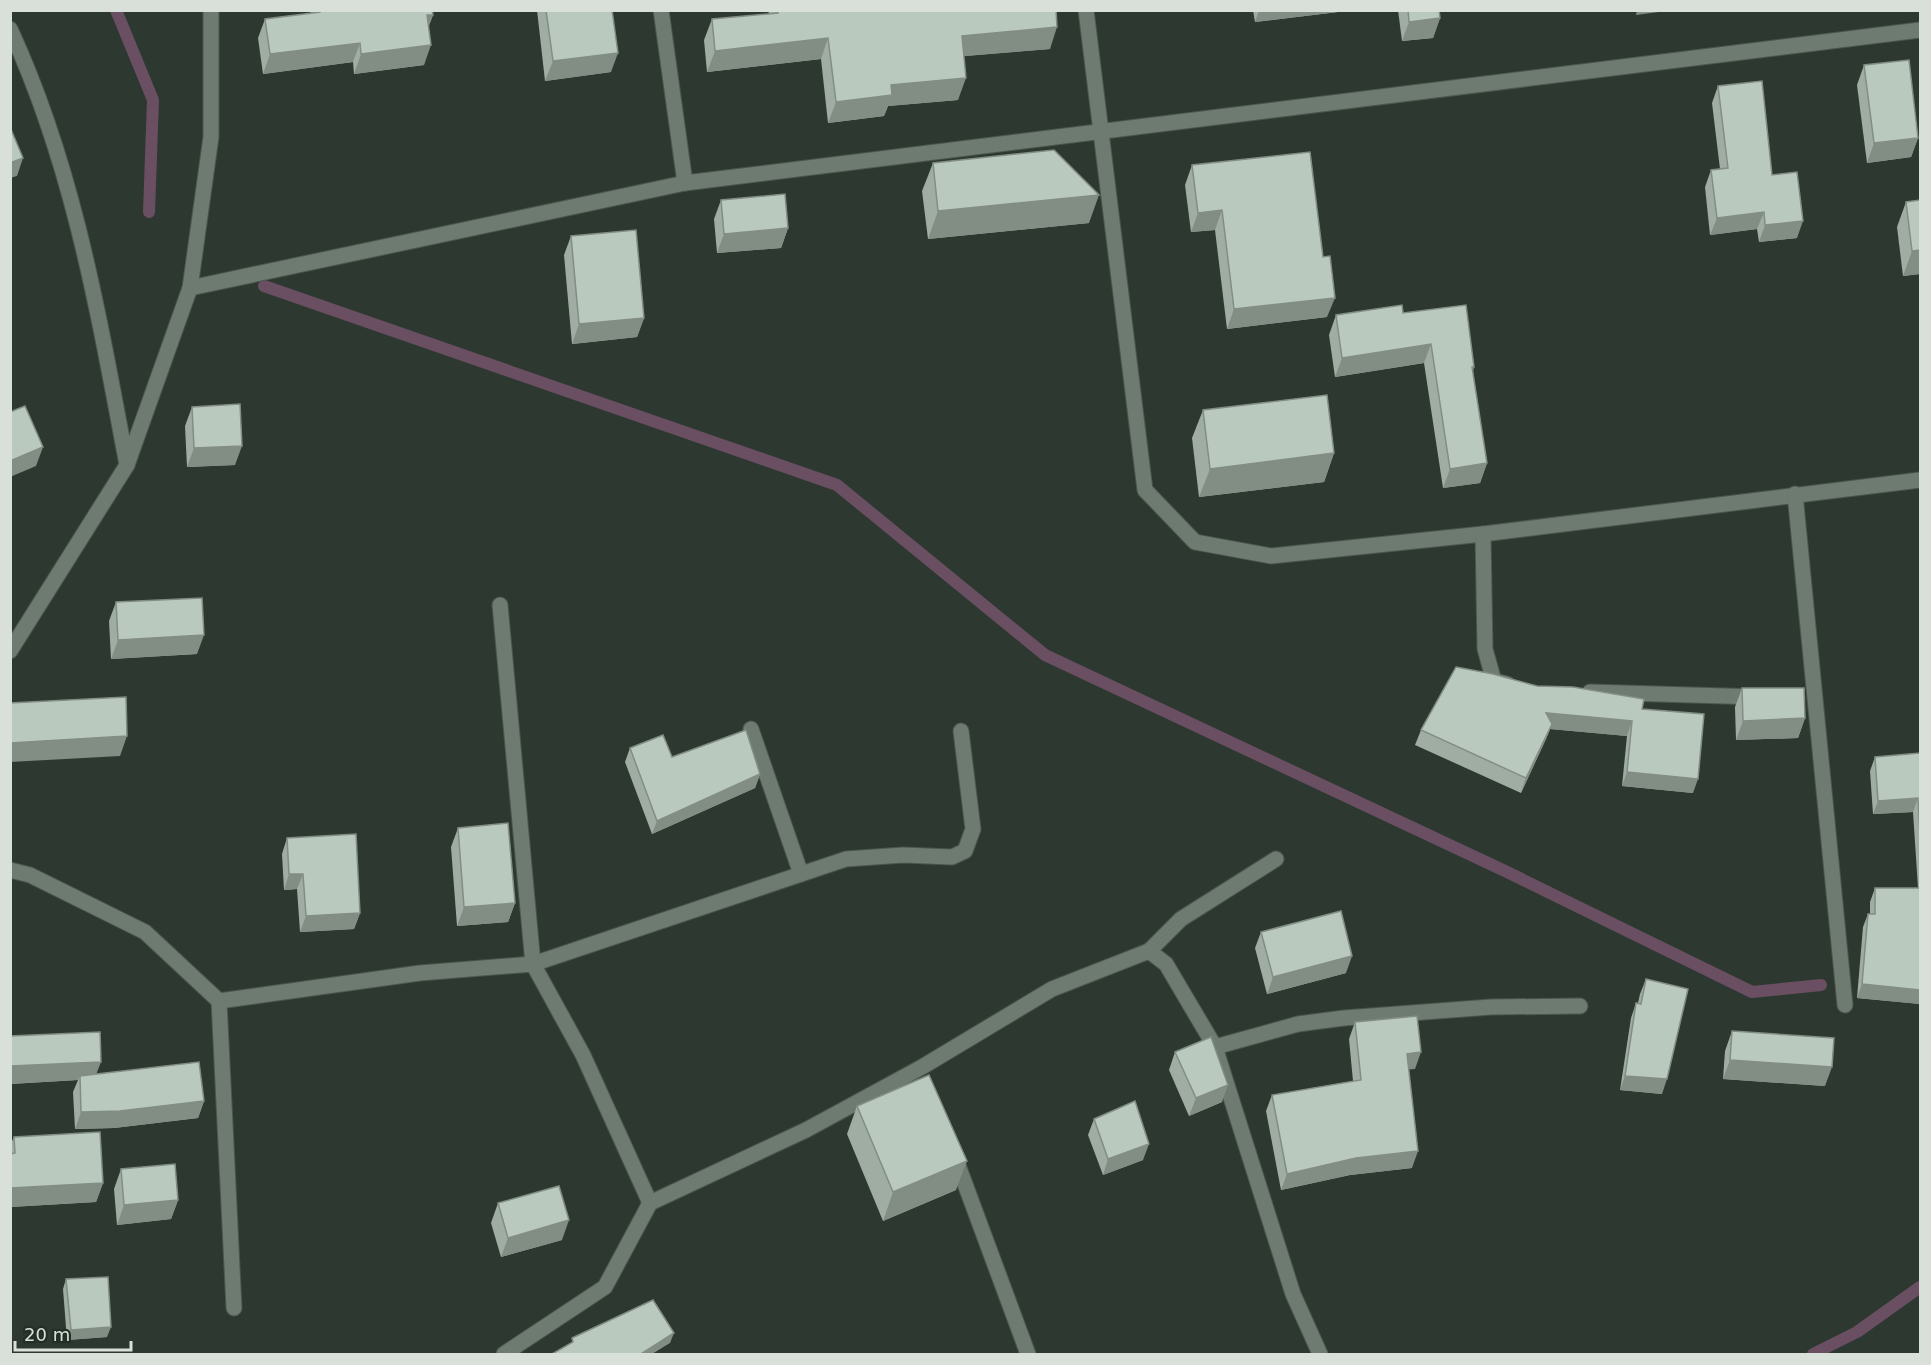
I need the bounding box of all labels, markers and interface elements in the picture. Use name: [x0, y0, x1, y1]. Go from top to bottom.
scale bar: [15, 1314, 130, 1352]
text: 20 m: [24, 1324, 70, 1345]

